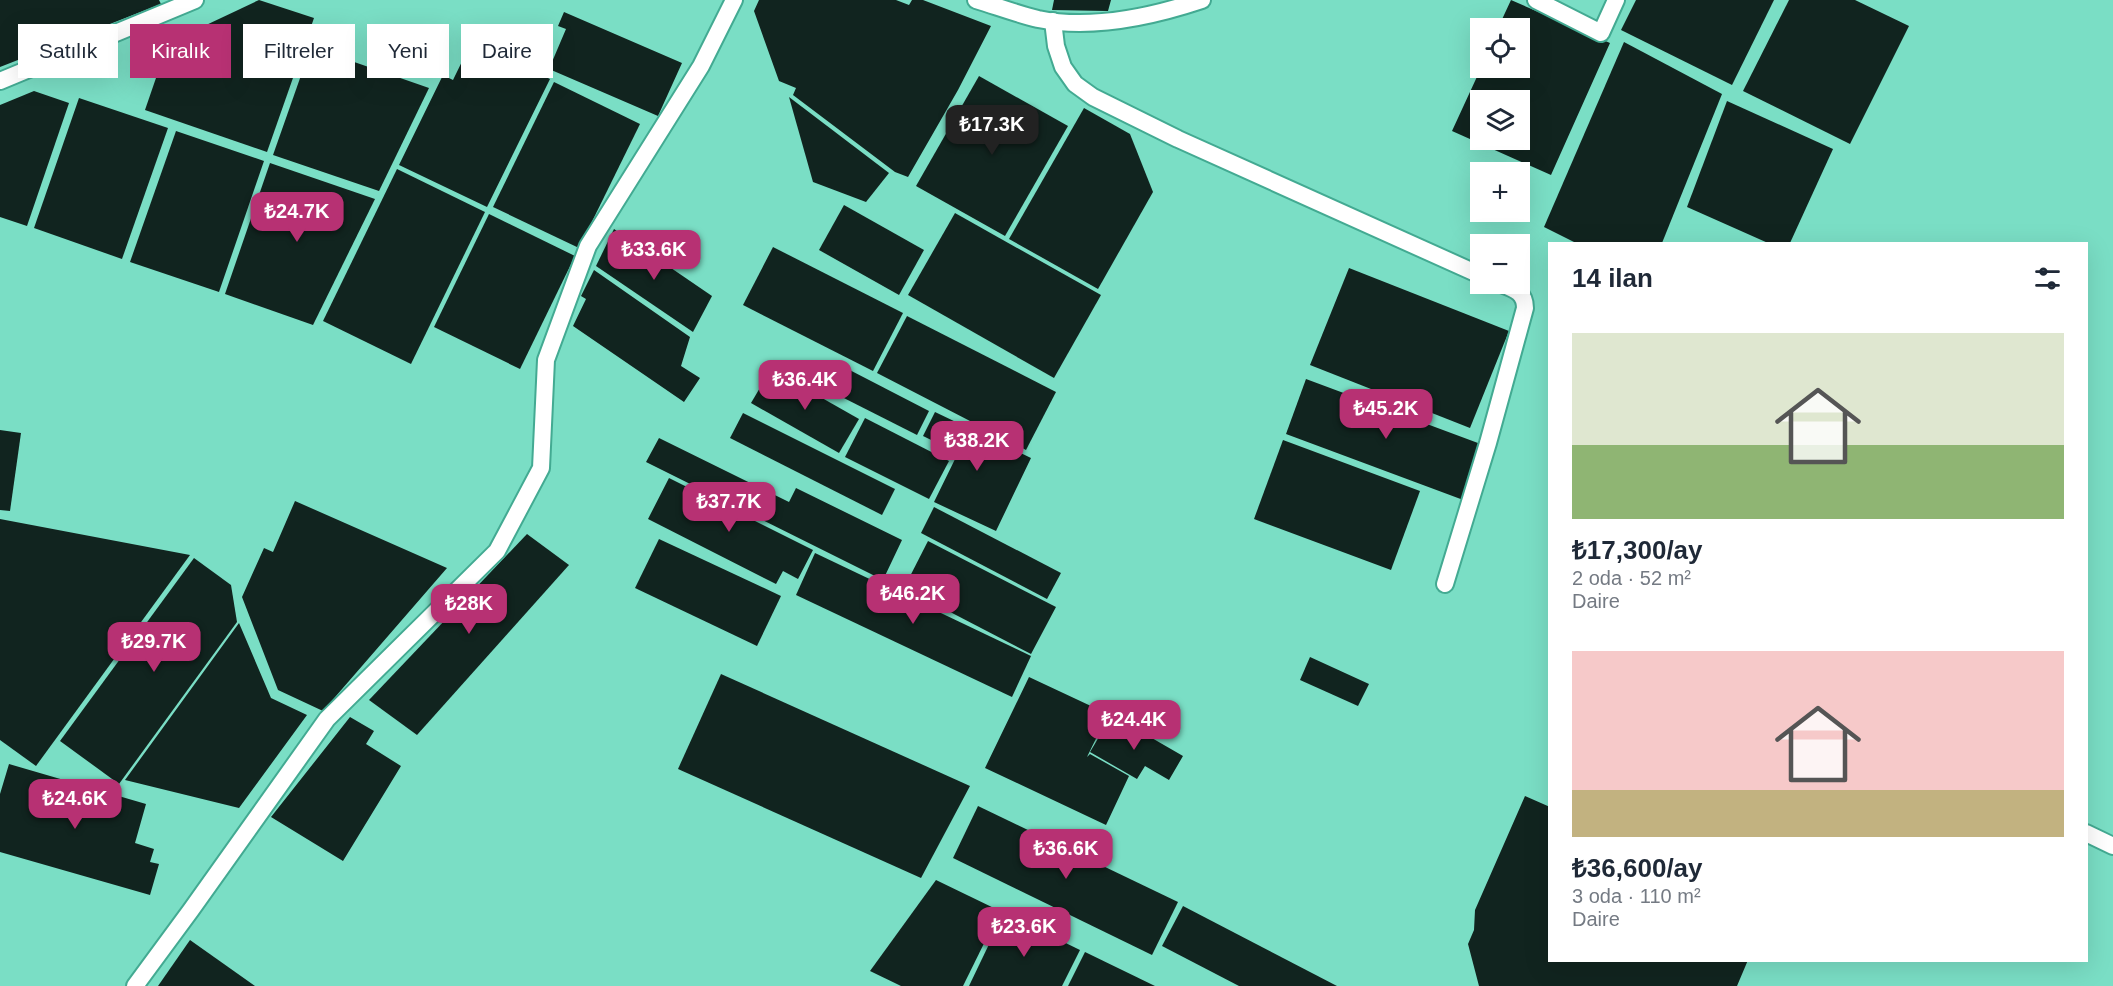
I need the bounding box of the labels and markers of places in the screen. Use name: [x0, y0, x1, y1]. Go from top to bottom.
pin: ₺17.3K: [943, 105, 1041, 156]
pin: ₺24.7K: [248, 192, 346, 243]
pin: ₺33.6K: [605, 230, 703, 281]
pin: ₺36.4K: [756, 360, 854, 411]
pin: ₺45.2K: [1337, 389, 1435, 440]
pin: ₺38.2K: [928, 421, 1026, 472]
pin: ₺37.7K: [680, 482, 778, 533]
pin: ₺46.2K: [864, 574, 962, 625]
pin: ₺28K: [433, 584, 505, 635]
pin: ₺29.7K: [105, 622, 203, 673]
pin: ₺24.4K: [1085, 700, 1183, 751]
pin: ₺24.6K: [26, 779, 124, 830]
pin: ₺36.6K: [1017, 829, 1115, 880]
pin: ₺23.6K: [975, 907, 1073, 958]

